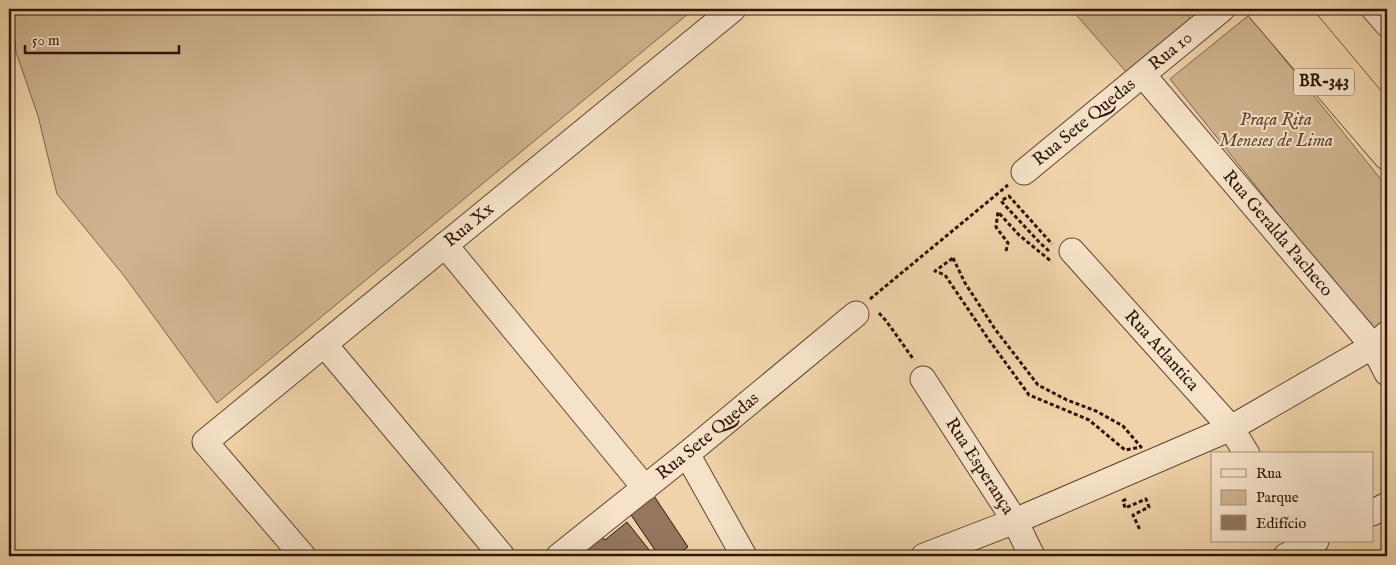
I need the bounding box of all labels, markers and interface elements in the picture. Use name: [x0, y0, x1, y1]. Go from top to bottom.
scale bar: [25, 22, 179, 54]
street label: Rua 10: [1144, 26, 1197, 76]
text: 50 m: [32, 31, 60, 50]
road number: BR-343: [1294, 68, 1354, 95]
street label: Rua Sete Quedas: [1028, 73, 1140, 172]
park label: Praça Rita Meneses de Lima: [1219, 109, 1333, 153]
street label: Rua Geralda Pacheco: [1217, 166, 1338, 302]
street label: Rua Xx: [439, 198, 499, 253]
street label: Rua Atlantica: [1119, 305, 1204, 396]
street label: Rua Sete Quedas: [652, 387, 764, 485]
street label: Rua Esperança: [940, 413, 1020, 519]
legend: [1211, 452, 1374, 542]
text: Rua: [1256, 464, 1282, 483]
text: Parque: [1256, 488, 1299, 507]
text: Edifício: [1256, 514, 1306, 533]

